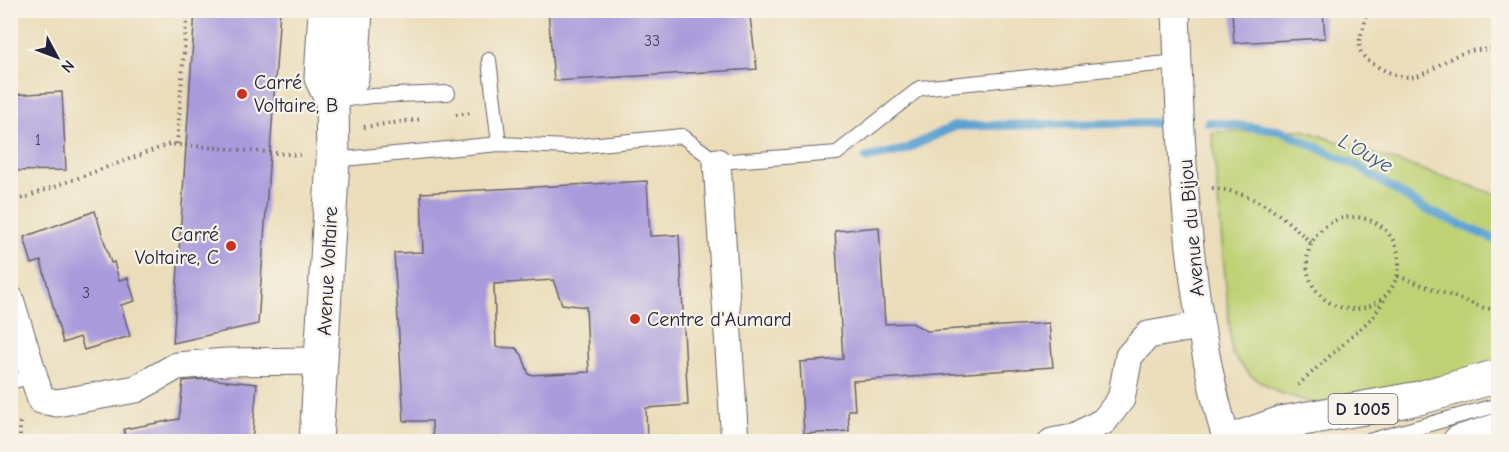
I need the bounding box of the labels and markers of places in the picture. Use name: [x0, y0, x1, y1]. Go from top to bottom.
place label: Carré Voltaire, B: [254, 71, 338, 117]
marker: Carré Voltaire, B: [235, 87, 249, 101]
place label: Carré Voltaire, C: [135, 223, 219, 269]
marker: Carré Voltaire, C: [224, 239, 238, 253]
place label: Centre d'Aumard: [647, 308, 792, 331]
marker: Centre d'Aumard: [628, 312, 642, 326]

